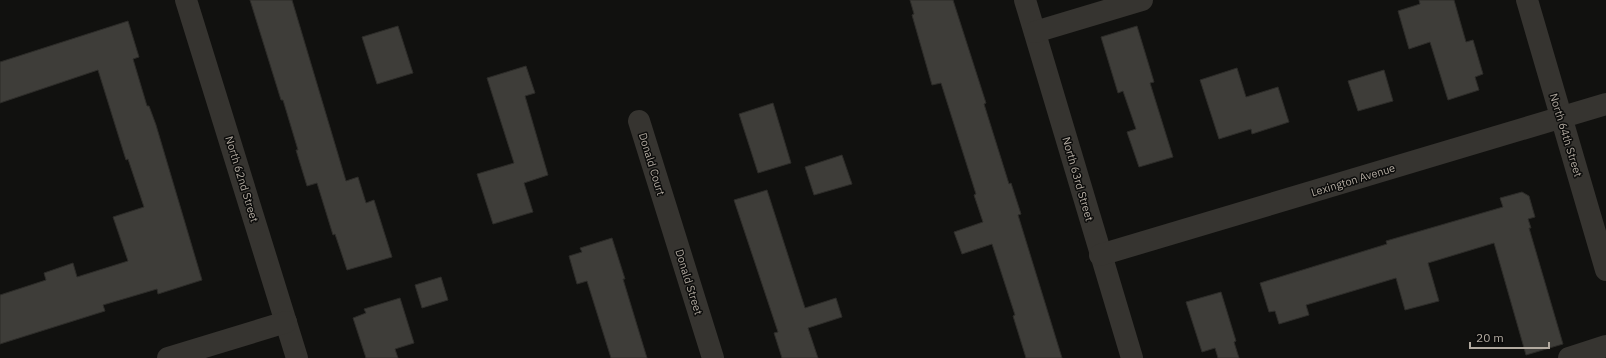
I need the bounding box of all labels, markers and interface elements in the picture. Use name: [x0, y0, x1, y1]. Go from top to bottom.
street label: North 64th Street: [1547, 91, 1585, 179]
street label: Donald Court: [636, 131, 668, 197]
street label: North 62nd Street: [222, 134, 262, 224]
street label: North 63rd Street: [1059, 135, 1097, 223]
street label: Lexington Avenue: [1309, 161, 1397, 199]
street label: Donald Street: [672, 248, 706, 317]
scale bar: [1470, 324, 1549, 350]
text: 20 m: [1476, 330, 1504, 345]

